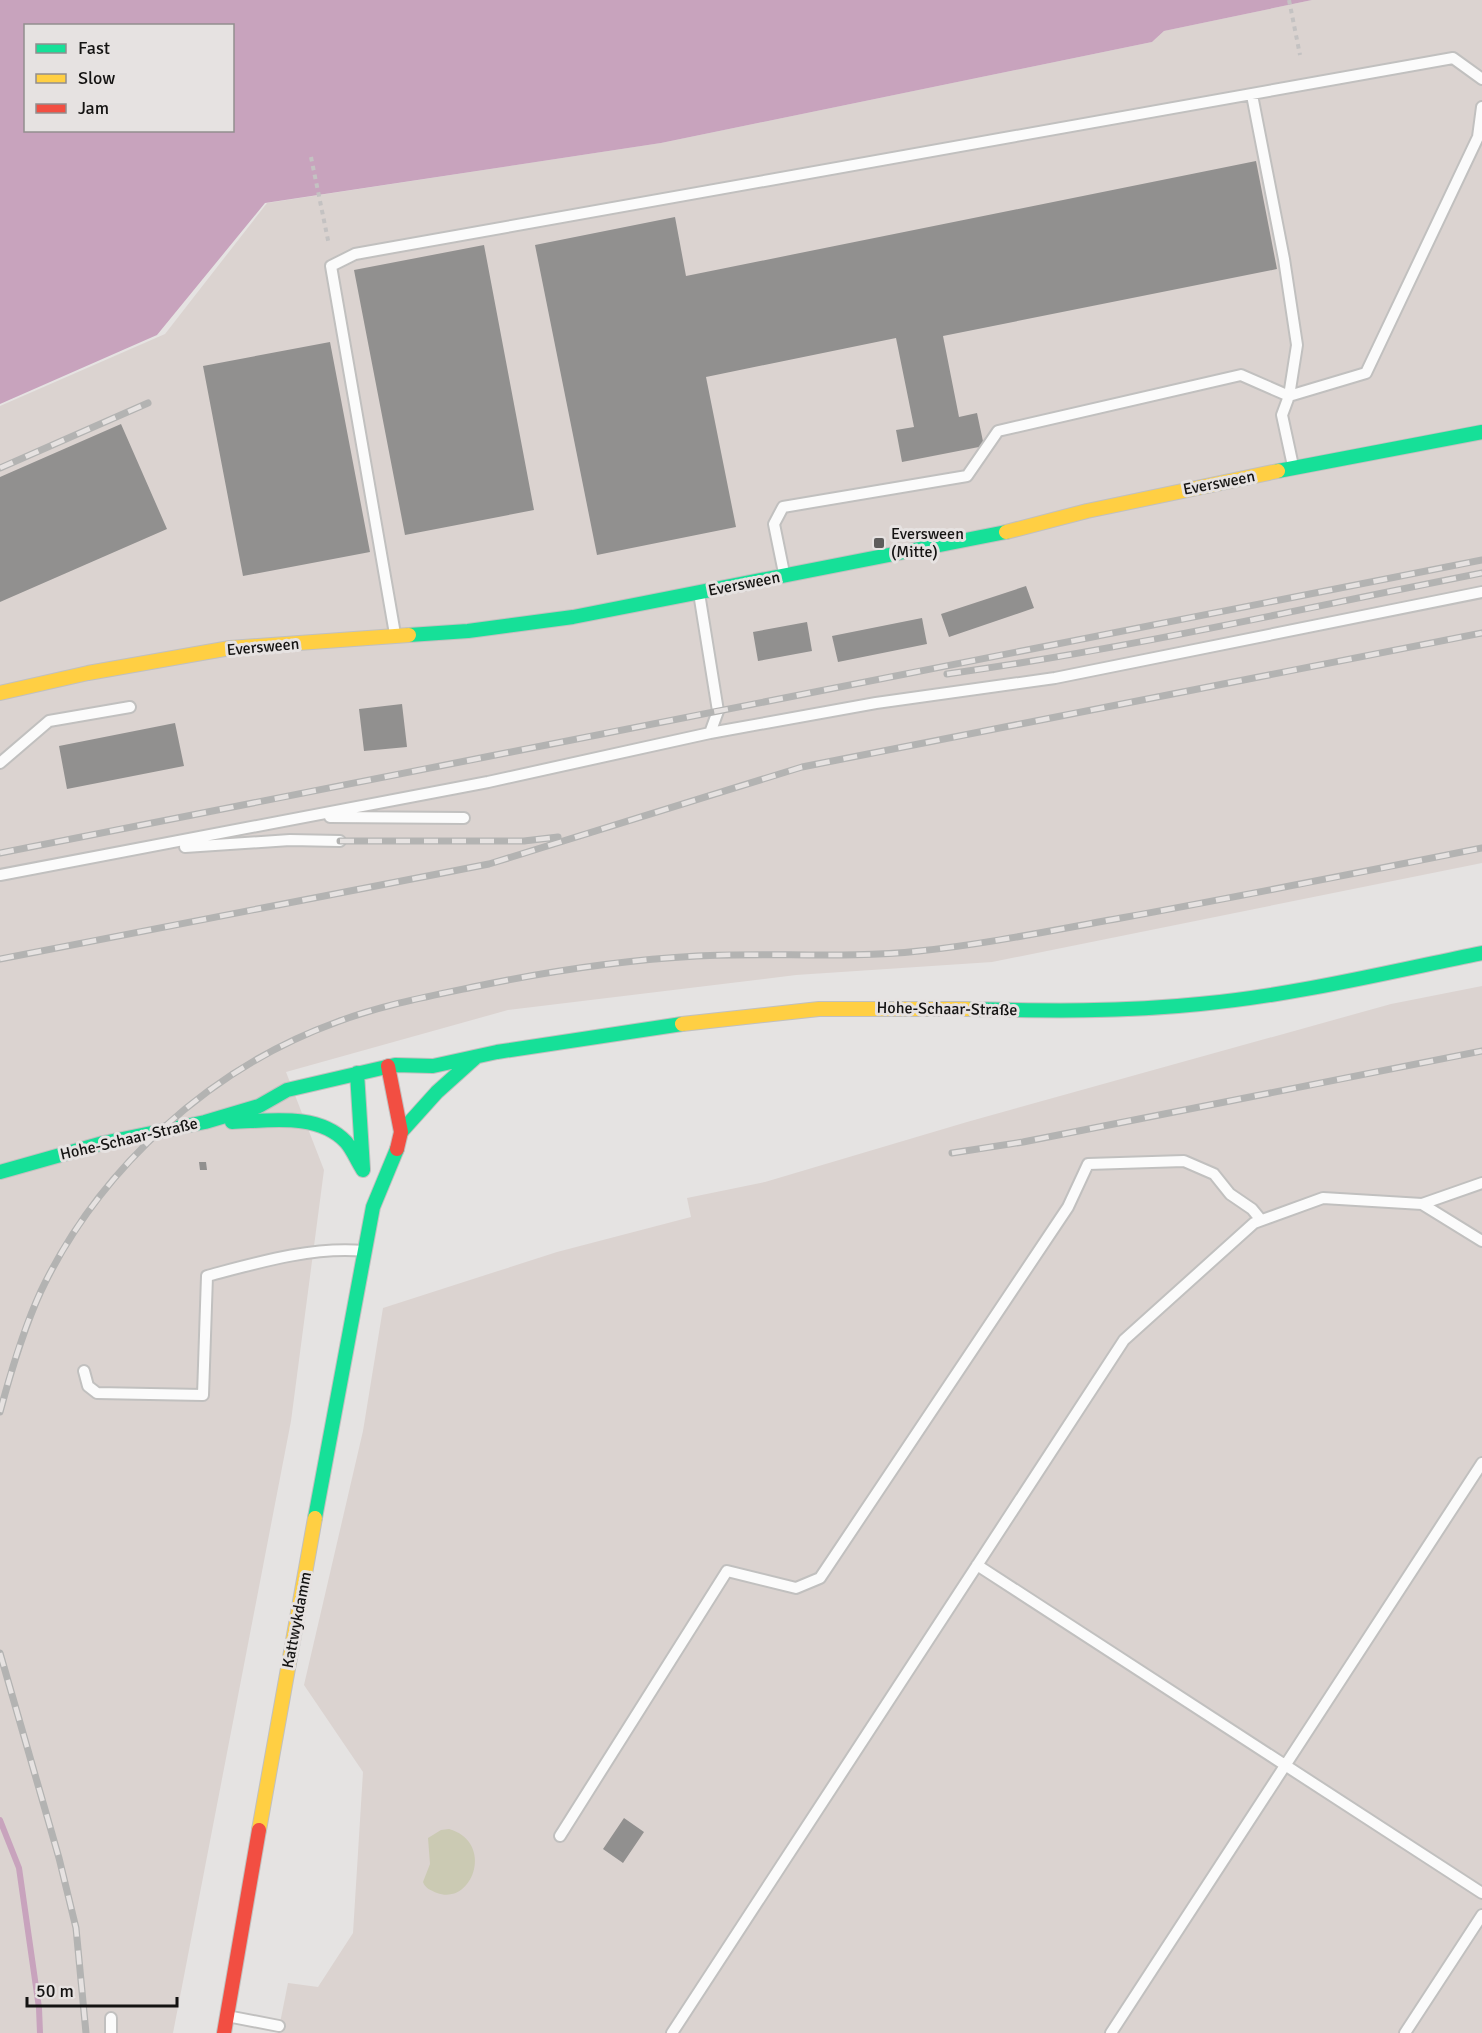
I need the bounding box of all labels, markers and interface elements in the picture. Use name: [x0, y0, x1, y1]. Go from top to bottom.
legend: [24, 24, 234, 132]
text: Fast: [78, 37, 110, 59]
text: Slow: [78, 67, 115, 89]
text: Jam: [78, 97, 109, 119]
street label: Eversween: [1181, 466, 1257, 500]
place label: Eversween (Mitte): [891, 524, 964, 562]
marker: Eversween (Mitte): [872, 536, 886, 550]
street label: Eversween: [706, 567, 782, 601]
street label: Eversween: [226, 634, 300, 660]
street label: Hohe-Schaar-Straße: [876, 998, 1018, 1020]
street label: Hohe-Schaar-Straße: [58, 1113, 200, 1165]
street label: Kattwykdamm: [278, 1570, 316, 1670]
scale bar: [27, 1970, 177, 2008]
text: 50 m: [36, 1980, 74, 2002]

